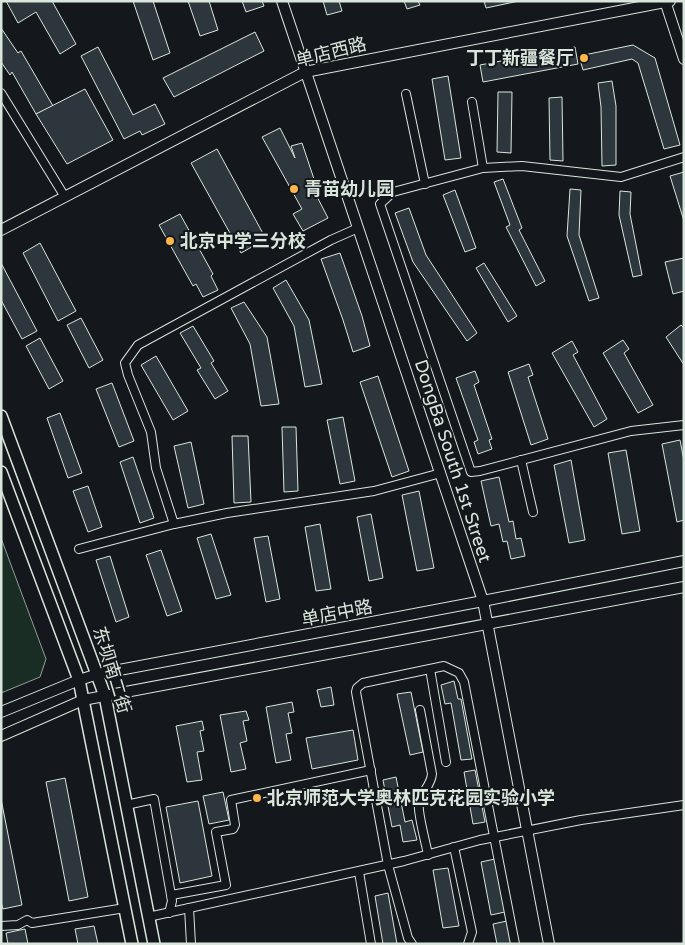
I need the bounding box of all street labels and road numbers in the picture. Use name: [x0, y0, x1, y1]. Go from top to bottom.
street label: 单店西路: [293, 33, 369, 71]
street label: DongBa South 1st Street: [410, 357, 496, 565]
street label: 单店中路: [300, 595, 374, 631]
street label: 东坝南二街: [88, 624, 136, 716]

